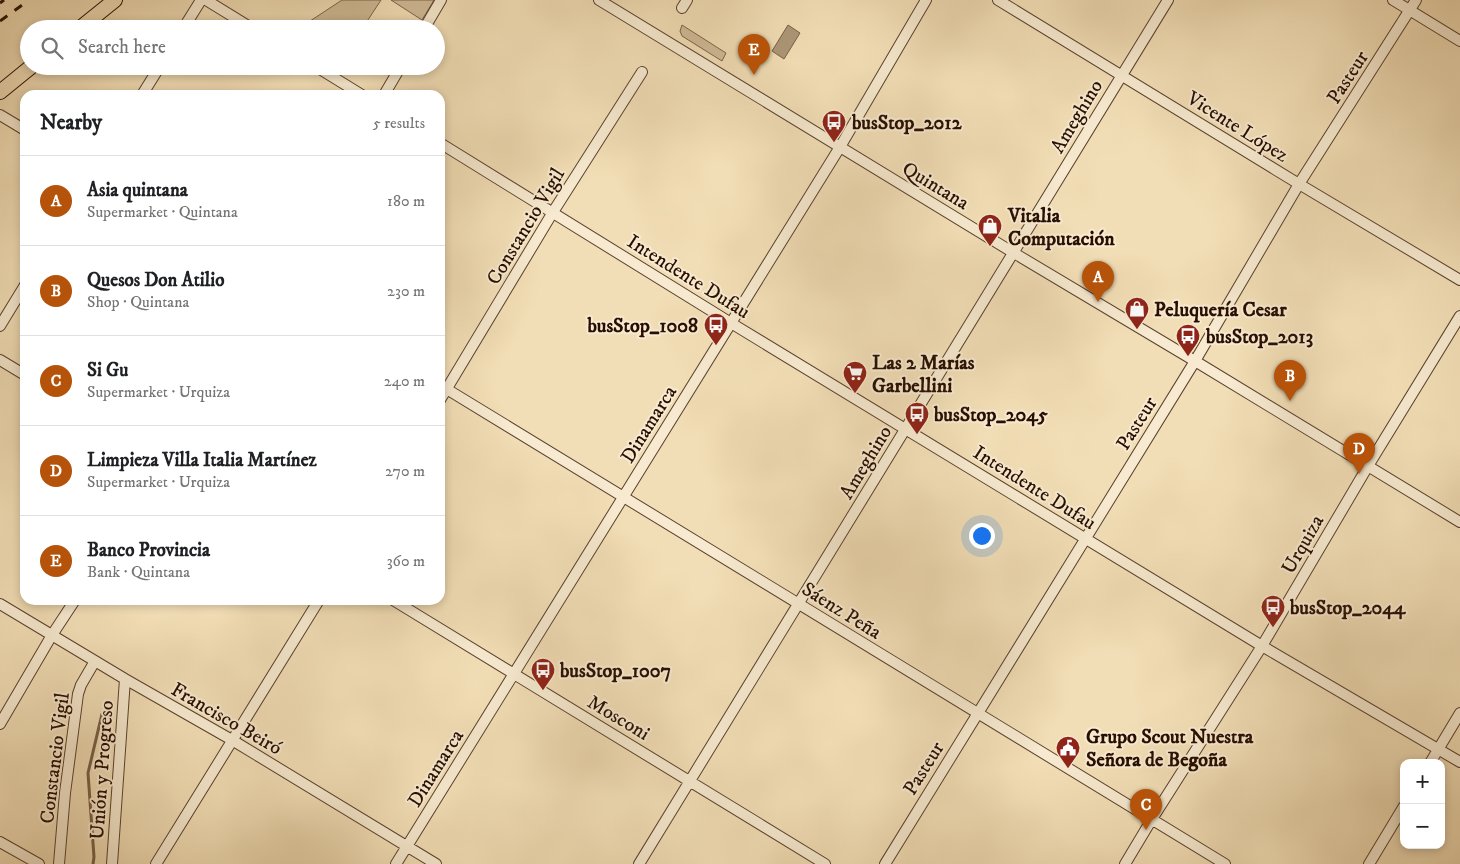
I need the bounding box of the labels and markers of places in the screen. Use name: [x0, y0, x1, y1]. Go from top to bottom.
pin: E: [738, 34, 770, 75]
bus stop icon: busStop_2012: [821, 109, 847, 143]
place label: busStop_2012: [851, 111, 963, 136]
place label: Vitalia Computación: [1007, 204, 1115, 252]
shop icon: Vitalia Computación: [977, 213, 1003, 247]
pin: A: [1082, 261, 1114, 302]
shop icon: Peluquería Cesar: [1124, 296, 1150, 330]
place label: Peluquería Cesar: [1154, 298, 1287, 323]
bus stop icon: busStop_1008: [703, 312, 729, 346]
place label: busStop_1008: [586, 314, 698, 339]
bus stop icon: busStop_2013: [1175, 323, 1201, 357]
place label: busStop_2013: [1205, 325, 1313, 350]
place label: Las 2 Marías Garbellini: [872, 351, 975, 399]
supermarket icon: Las 2 Marías Garbellini: [842, 360, 868, 394]
pin: B: [1274, 360, 1306, 401]
bus stop icon: busStop_2045: [904, 401, 930, 435]
place label: busStop_2045: [933, 403, 1048, 428]
pin: D: [1343, 433, 1375, 474]
bus stop icon: busStop_2044: [1260, 594, 1286, 628]
place label: busStop_2044: [1289, 596, 1407, 621]
bus stop icon: busStop_1007: [530, 657, 556, 691]
place label: busStop_1007: [559, 659, 671, 684]
place label: Grupo Scout Nuestra Señora de Begoña: [1086, 725, 1254, 773]
public building icon: Grupo Scout Nuestra Señora de Begoña: [1055, 735, 1081, 769]
pin: C: [1130, 789, 1162, 830]

